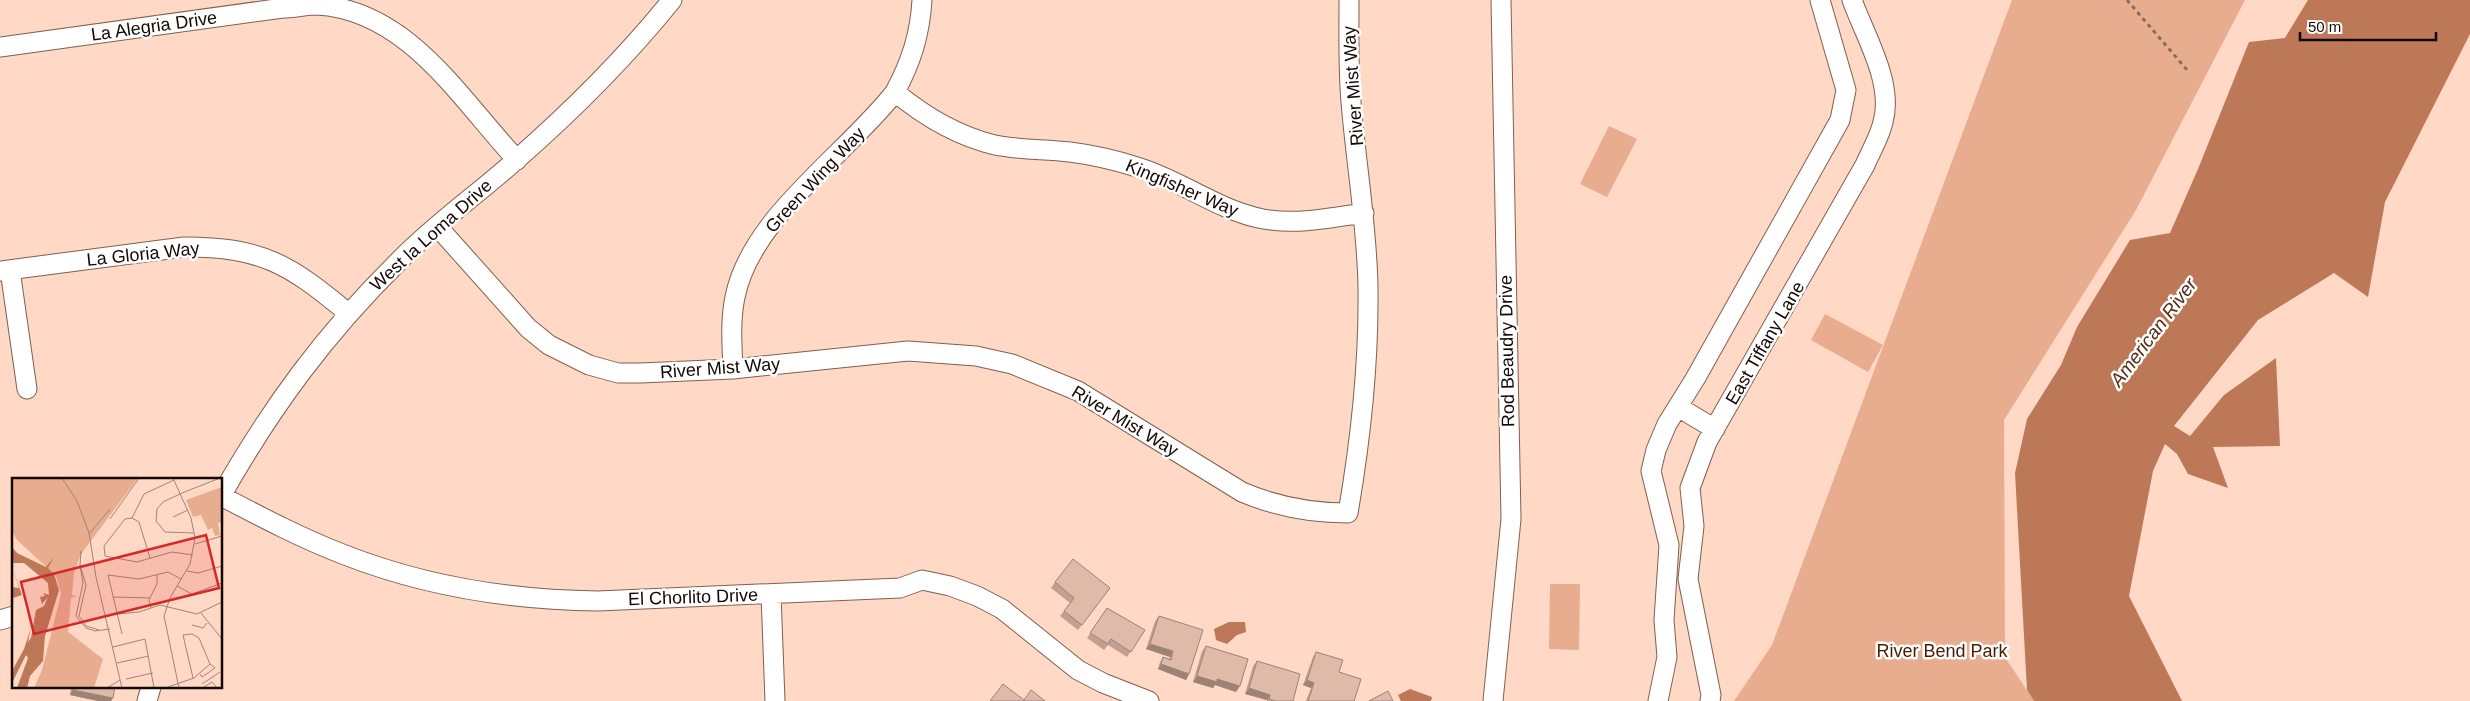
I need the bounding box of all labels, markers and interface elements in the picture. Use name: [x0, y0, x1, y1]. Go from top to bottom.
street label: La Alegria Drive: [90, 7, 218, 45]
scale bar: [2300, 10, 2436, 42]
text: 50 m: [2308, 18, 2341, 35]
street label: River Mist Way: [1339, 25, 1367, 147]
street label: Green Wing Way: [761, 123, 869, 237]
street label: Kingfisher Way: [1123, 155, 1241, 221]
street label: West la Loma Drive: [366, 175, 496, 295]
street label: La Gloria Way: [86, 238, 200, 270]
water label: American River: [2105, 274, 2201, 391]
street label: Rod Beaudry Drive: [1496, 275, 1518, 427]
street label: East Tiffany Lane: [1722, 278, 1808, 408]
street label: River Mist Way: [659, 354, 781, 382]
street label: River Mist Way: [1068, 381, 1182, 461]
inset map: [12, 478, 222, 688]
street label: El Chorlito Drive: [628, 585, 758, 609]
park label: River Bend Park: [1876, 641, 2009, 661]

